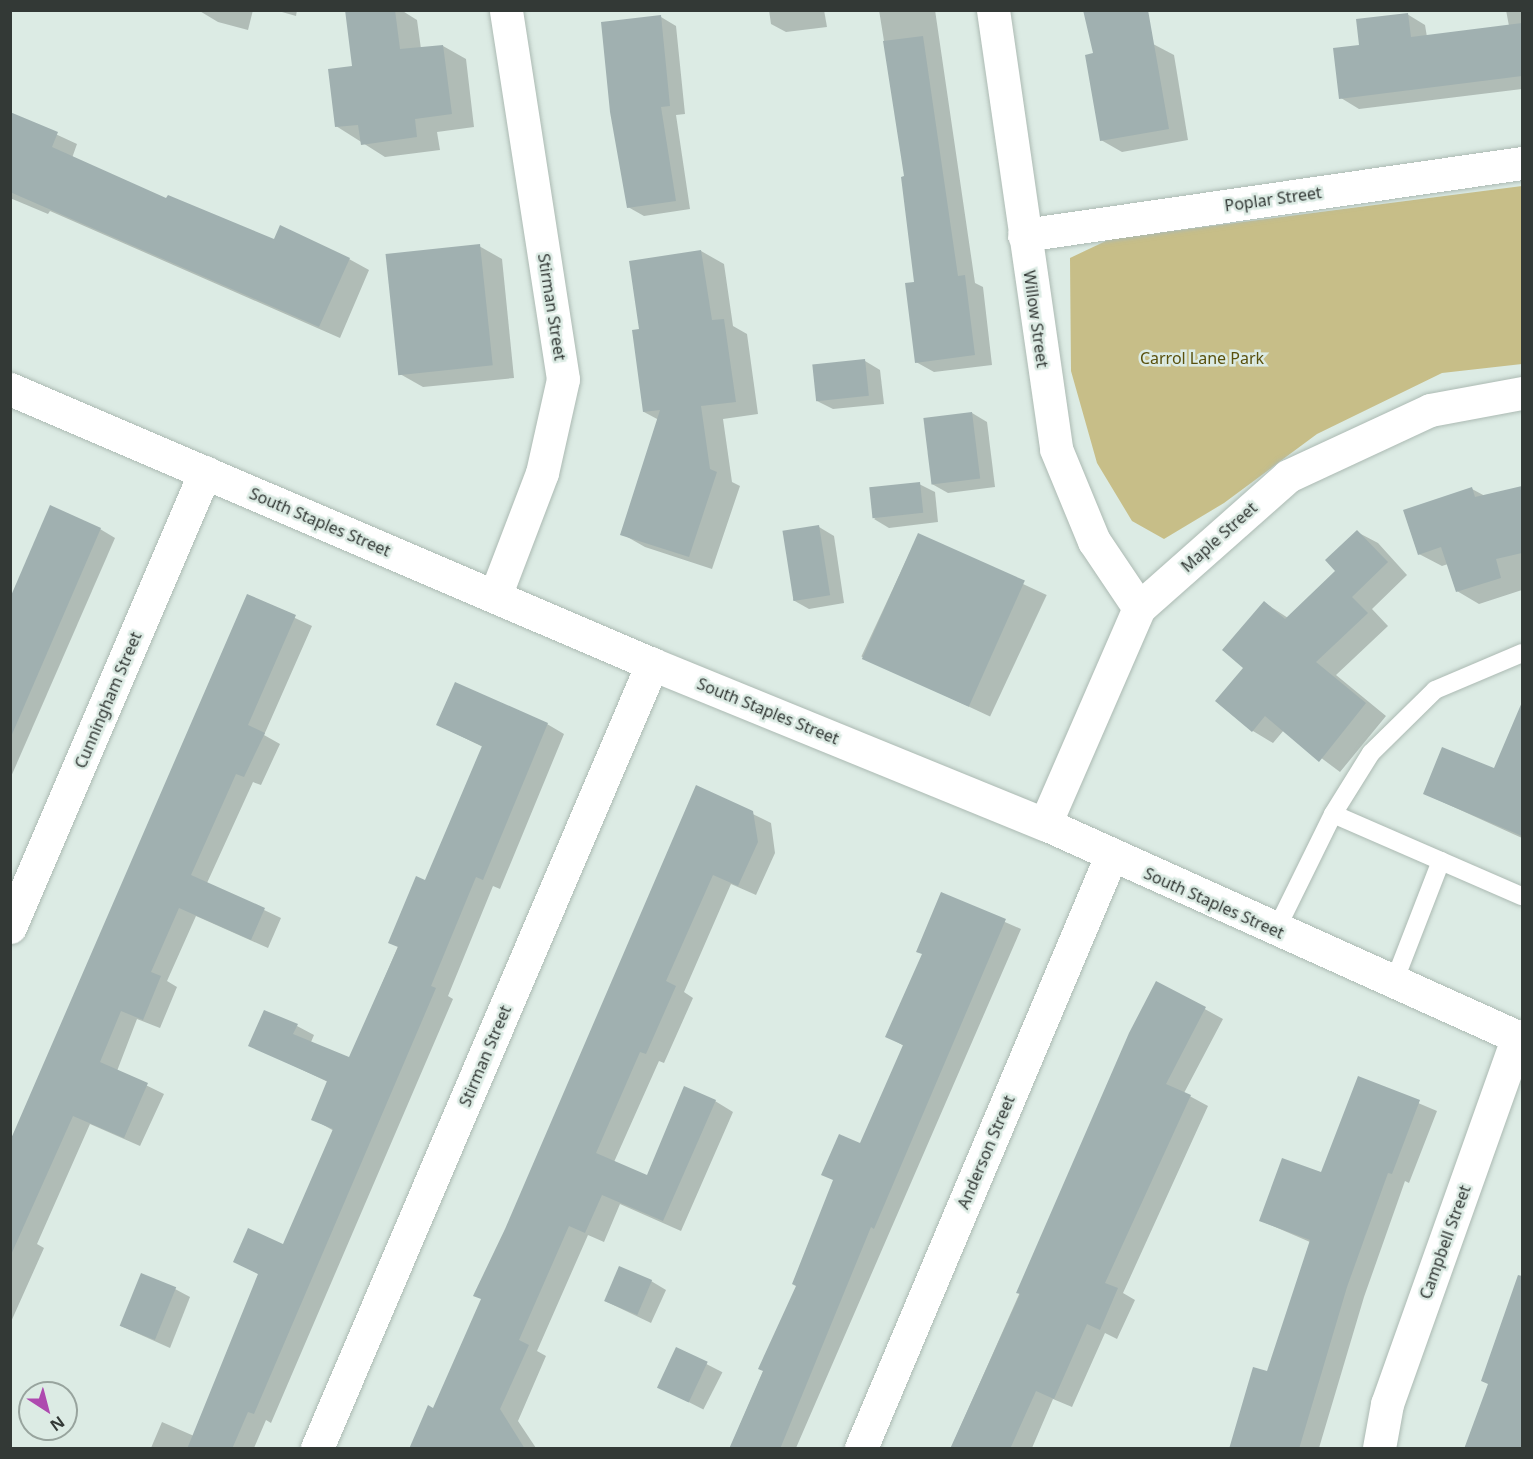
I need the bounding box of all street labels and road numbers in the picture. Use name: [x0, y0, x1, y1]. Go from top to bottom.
street label: Poplar Street: [1223, 183, 1323, 215]
street label: Stirman Street: [534, 252, 570, 362]
street label: Willow Street: [1020, 269, 1052, 369]
street label: South Staples Street: [247, 484, 393, 560]
street label: Maple Street: [1177, 498, 1261, 576]
street label: Cunningham Street: [71, 629, 145, 771]
street label: South Staples Street: [694, 674, 842, 748]
street label: South Staples Street: [1141, 863, 1287, 943]
street label: Stirman Street: [455, 1003, 515, 1109]
street label: Anderson Street: [953, 1092, 1019, 1212]
street label: Campbell Street: [1415, 1182, 1475, 1302]

